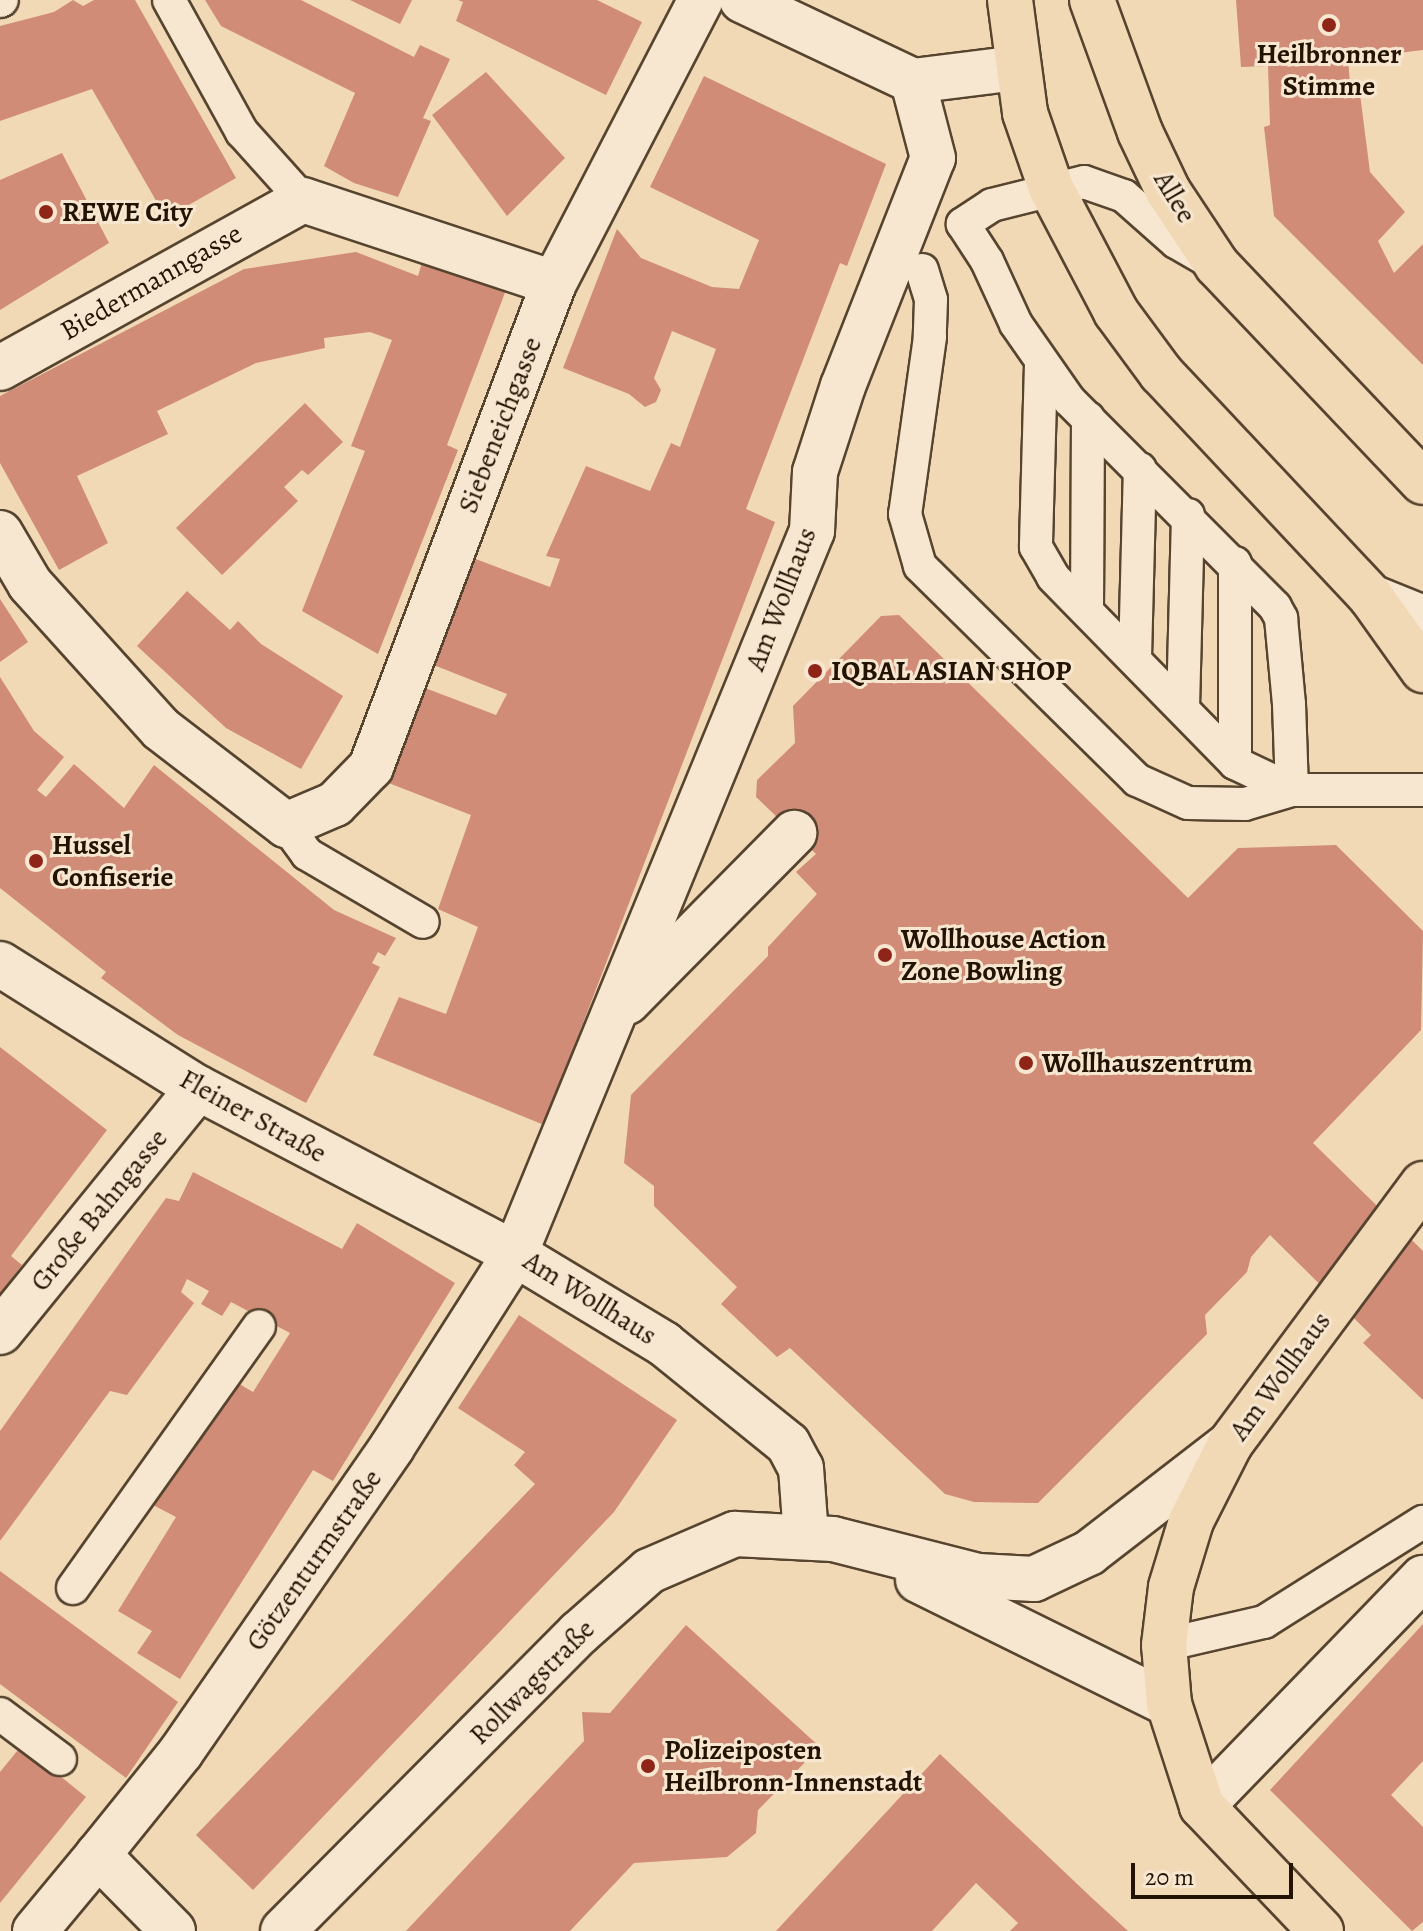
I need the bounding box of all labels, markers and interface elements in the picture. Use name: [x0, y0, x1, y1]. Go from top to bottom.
marker: Heilbronner Stimme: [1320, 16, 1338, 34]
place label: Heilbronner Stimme: [1257, 37, 1401, 103]
street label: Allee: [1147, 165, 1203, 229]
place label: REWE City: [62, 195, 192, 229]
marker: REWE City: [37, 203, 55, 221]
street label: Biedermanngasse: [54, 216, 248, 348]
street label: Siebeneichgasse: [451, 332, 549, 518]
street label: Am Wollhaus: [738, 523, 824, 675]
place label: IQBAL ASIAN SHOP: [831, 654, 1071, 688]
marker: IQBAL ASIAN SHOP: [806, 662, 824, 680]
place label: Hussel Confiserie: [52, 828, 173, 894]
marker: Hussel Confiserie: [27, 852, 45, 870]
place label: Wollhouse Action Zone Bowling: [901, 922, 1106, 988]
marker: Wollhouse Action Zone Bowling: [876, 946, 894, 964]
place label: Wollhauszentrum: [1042, 1046, 1253, 1080]
marker: Wollhauszentrum: [1017, 1054, 1035, 1072]
street label: Fleiner Straße: [174, 1062, 332, 1170]
street label: Große Bahngasse: [23, 1122, 175, 1298]
street label: Am Wollhaus: [517, 1244, 663, 1352]
street label: Am Wollhaus: [1222, 1305, 1338, 1447]
street label: Götzenturmstraße: [239, 1463, 389, 1657]
street label: Rollwagstraße: [462, 1612, 602, 1752]
place label: Polizeiposten Heilbronn-Innenstadt: [664, 1733, 922, 1799]
marker: Polizeiposten Heilbronn-Innenstadt: [639, 1757, 657, 1775]
scale bar: [1135, 1847, 1297, 1897]
text: 20 m: [1145, 1861, 1194, 1893]

